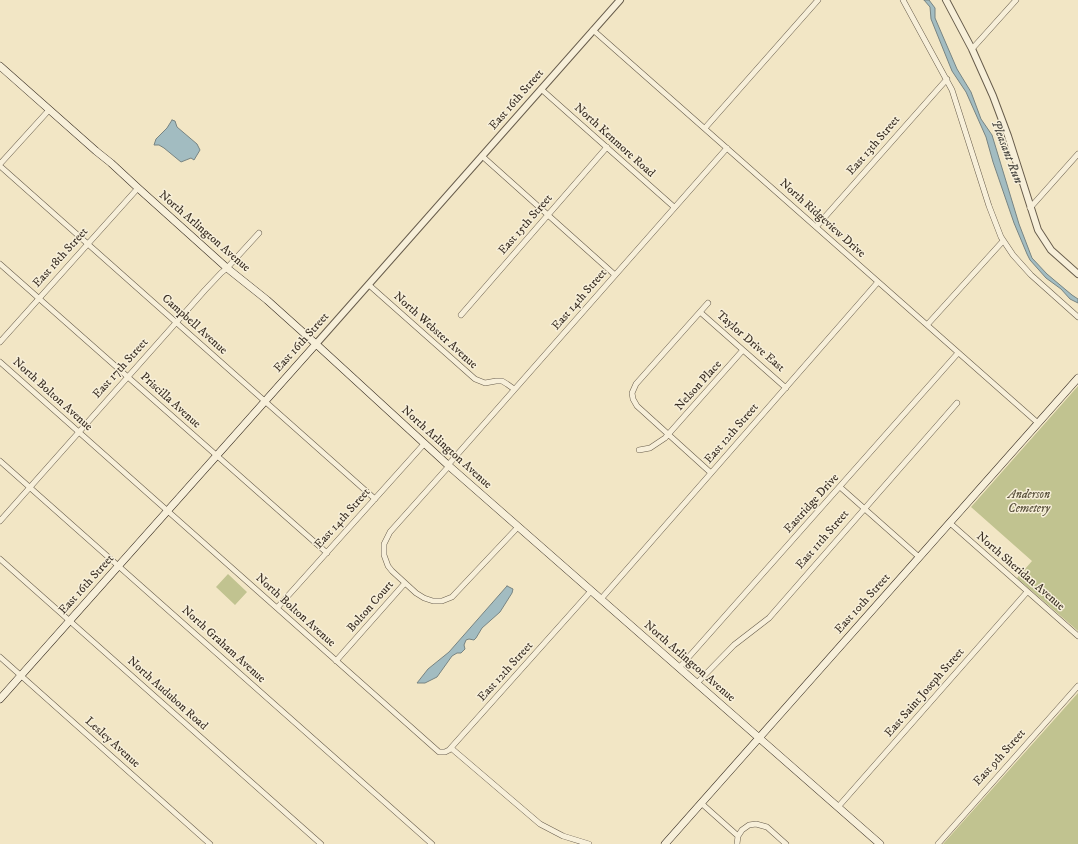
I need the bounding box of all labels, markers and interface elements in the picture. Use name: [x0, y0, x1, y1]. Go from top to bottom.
street label: East 16th Street: [487, 67, 547, 133]
street label: North Kenmore Road: [571, 101, 657, 181]
street label: East 13th Street: [844, 113, 904, 179]
water label: Pleasant Run: [987, 118, 1025, 186]
street label: North Ridgeview Drive: [776, 177, 868, 261]
street label: North Arlington Avenue: [155, 188, 253, 276]
street label: East 15th Street: [496, 192, 556, 258]
street label: East 18th Street: [30, 225, 92, 291]
street label: East 14th Street: [549, 266, 611, 334]
street label: North Webster Avenue: [390, 290, 480, 372]
street label: Campbell Avenue: [158, 292, 230, 358]
street label: Taylor Drive East: [713, 308, 787, 376]
street label: East 16th Street: [271, 310, 333, 376]
street label: East 17th Street: [90, 336, 152, 402]
street label: North Bolton Avenue: [9, 355, 95, 435]
street label: Nelson Place: [673, 358, 725, 414]
street label: Priscilla Avenue: [137, 370, 203, 432]
street label: East 12th Street: [702, 401, 762, 467]
street label: North Arlington Avenue: [398, 404, 494, 492]
street label: Eastridge Drive: [782, 471, 842, 537]
street label: East 14th Street: [312, 486, 374, 552]
park label: Anderson Cemetery: [1008, 489, 1050, 517]
street label: East 11th Street: [793, 507, 853, 573]
street label: North Sheridan Avenue: [973, 530, 1067, 614]
street label: East 16th Street: [56, 552, 118, 618]
street label: North Bolton Avenue: [252, 571, 338, 651]
street label: East 10th Street: [832, 571, 894, 637]
street label: Bolton Court: [345, 578, 397, 636]
street label: North Graham Avenue: [178, 603, 268, 687]
street label: North Arlington Avenue: [640, 618, 738, 706]
street label: East 12th Street: [475, 639, 537, 705]
street label: East Saint Joseph Street: [882, 645, 968, 741]
street label: North Audubon Road: [124, 654, 210, 734]
street label: Lesley Avenue: [82, 715, 142, 771]
street label: East 9th Street: [971, 727, 1029, 789]

